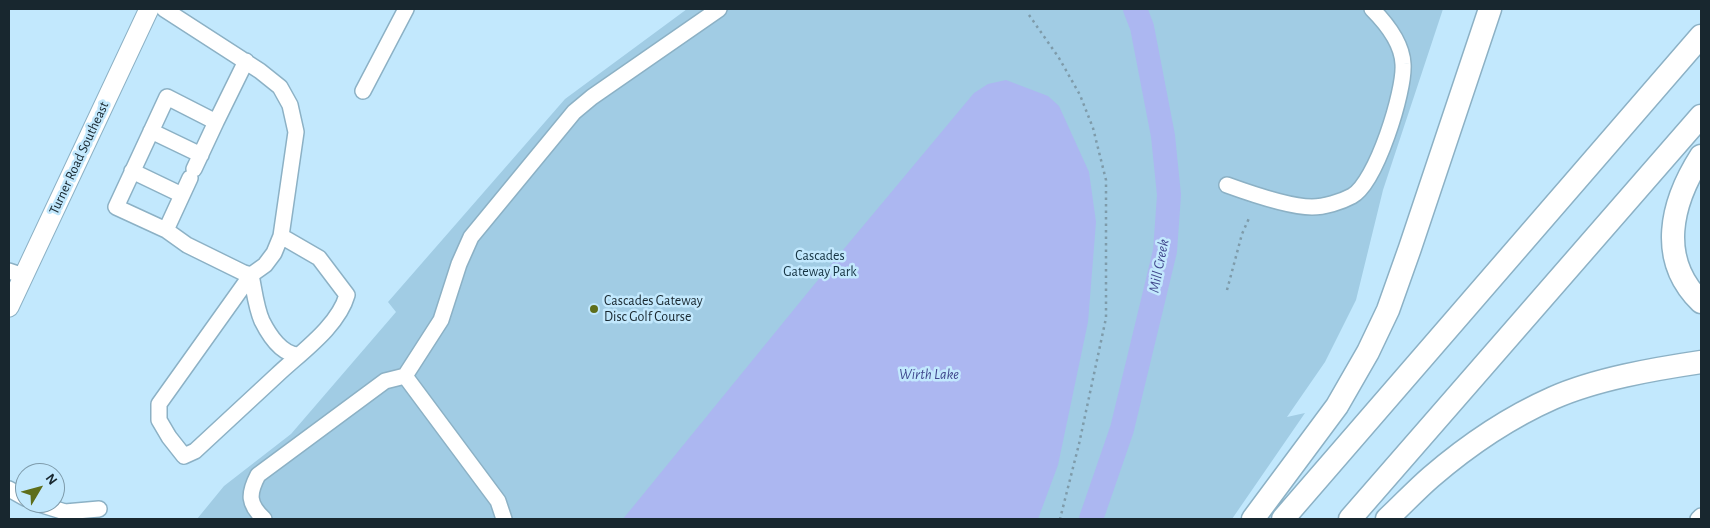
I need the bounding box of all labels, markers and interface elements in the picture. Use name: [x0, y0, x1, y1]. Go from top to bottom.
street label: Turner Road Southeast: [45, 99, 113, 217]
water label: Mill Creek: [1145, 238, 1173, 294]
park label: Cascades Gateway Park: [783, 248, 857, 280]
place label: Cascades Gateway Disc Golf Course: [604, 293, 703, 326]
marker: Cascades Gateway Disc Golf Course: [588, 303, 600, 315]
water label: Wirth Lake: [899, 365, 959, 383]
north arrow: [15, 463, 65, 513]
text: N: [43, 471, 60, 488]

